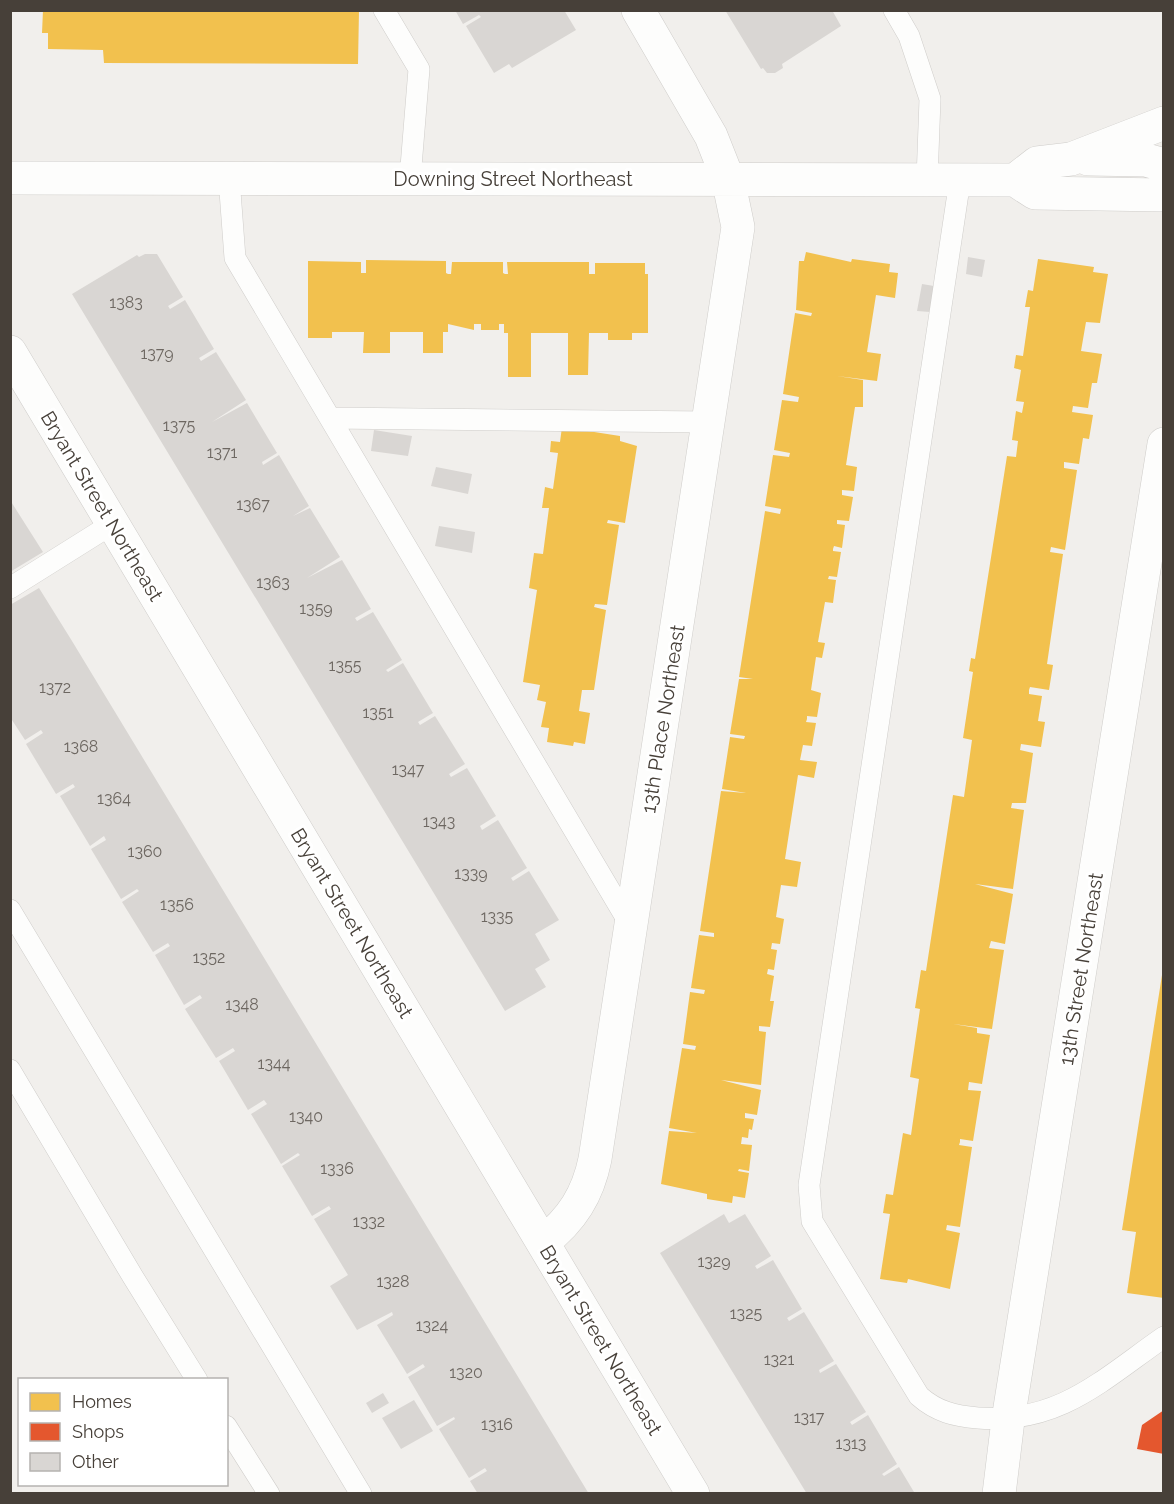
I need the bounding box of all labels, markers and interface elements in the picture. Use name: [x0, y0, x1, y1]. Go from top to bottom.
street label: Downing Street Northeast: [393, 167, 633, 191]
house number: 1383: [109, 293, 143, 312]
house number: 1379: [140, 344, 174, 363]
street label: Bryant Street Northeast: [36, 407, 168, 606]
house number: 1375: [163, 416, 195, 435]
house number: 1371: [207, 443, 238, 462]
house number: 1367: [236, 495, 270, 514]
house number: 1363: [256, 573, 290, 592]
house number: 1359: [299, 599, 333, 618]
street label: 13th Place Northeast: [636, 623, 690, 815]
house number: 1355: [329, 656, 362, 675]
house number: 1372: [39, 678, 71, 697]
house number: 1351: [363, 703, 394, 722]
house number: 1368: [64, 737, 98, 756]
house number: 1347: [392, 760, 425, 779]
house number: 1364: [97, 789, 131, 808]
house number: 1343: [423, 812, 455, 831]
street label: Bryant Street Northeast: [286, 824, 418, 1023]
house number: 1360: [128, 842, 162, 861]
house number: 1339: [454, 864, 488, 883]
street label: 13th Street Northeast: [1054, 871, 1108, 1067]
house number: 1356: [160, 895, 194, 914]
house number: 1335: [481, 907, 514, 926]
house number: 1352: [193, 948, 225, 967]
house number: 1348: [225, 995, 259, 1014]
house number: 1344: [258, 1054, 291, 1073]
house number: 1340: [289, 1107, 323, 1126]
house number: 1336: [320, 1159, 354, 1178]
house number: 1332: [353, 1212, 385, 1231]
street label: Bryant Street Northeast: [535, 1241, 667, 1440]
house number: 1329: [697, 1252, 731, 1271]
house number: 1328: [376, 1272, 410, 1291]
house number: 1325: [730, 1304, 763, 1323]
house number: 1324: [416, 1316, 448, 1335]
house number: 1321: [764, 1350, 794, 1369]
house number: 1320: [449, 1363, 483, 1382]
legend: [18, 1378, 228, 1486]
text: Homes: [72, 1391, 132, 1412]
house number: 1317: [794, 1408, 825, 1427]
house number: 1316: [481, 1415, 513, 1434]
text: Shops: [72, 1421, 124, 1442]
house number: 1313: [836, 1434, 866, 1453]
text: Other: [72, 1451, 120, 1472]

